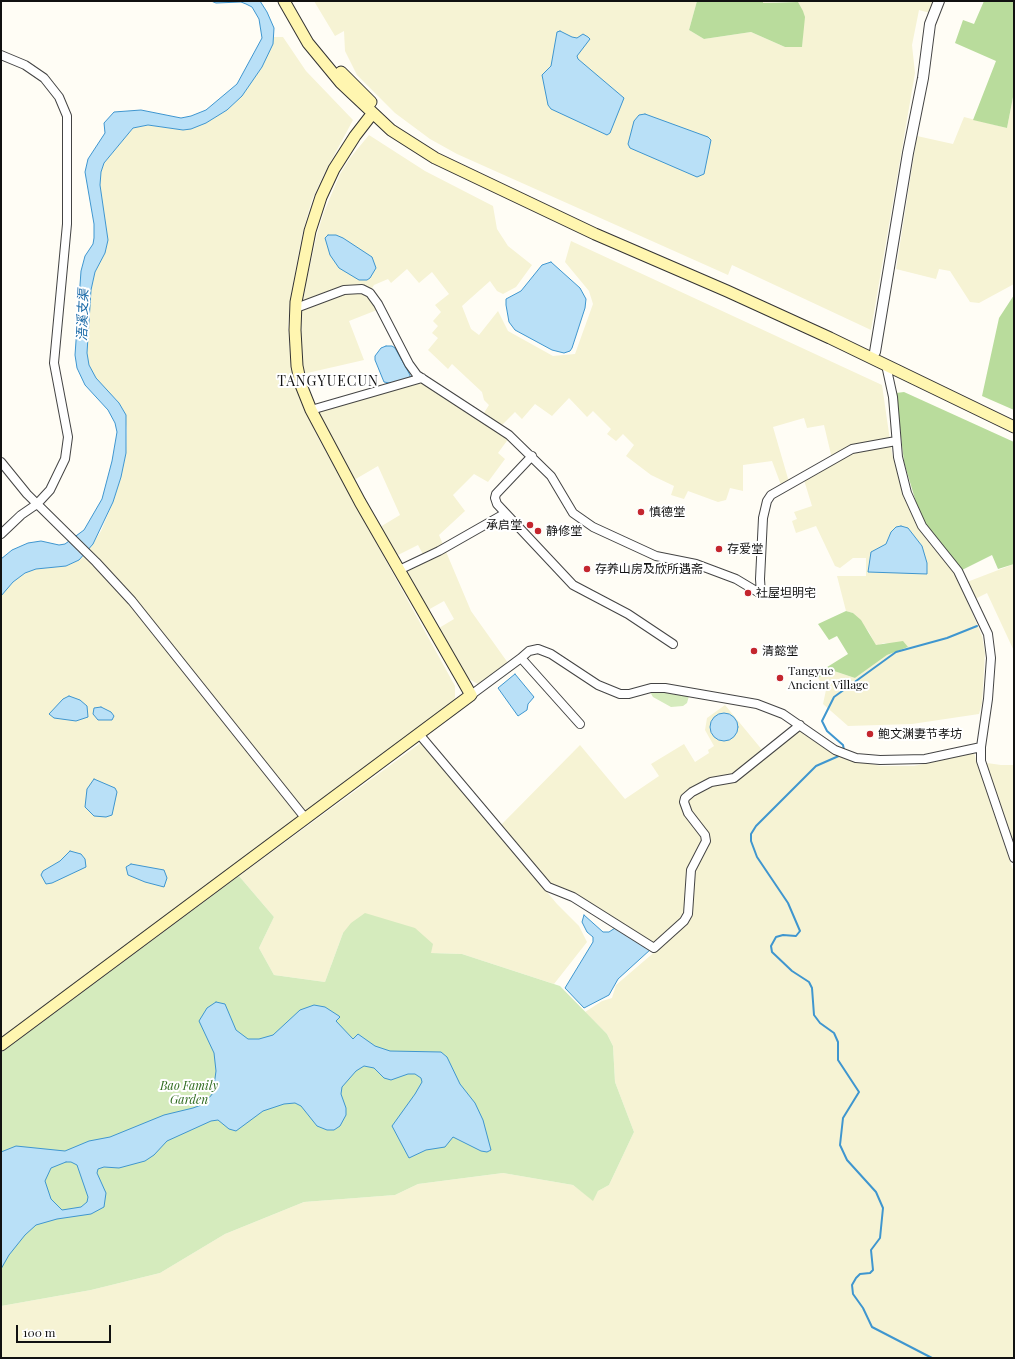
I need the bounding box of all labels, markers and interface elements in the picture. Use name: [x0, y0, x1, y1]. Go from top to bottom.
water label: 浯溪支渠: [74, 289, 92, 341]
district label: TANGYUECUN: [277, 374, 379, 390]
place label: 慎德堂: [649, 505, 685, 519]
marker: 慎德堂: [636, 507, 646, 517]
place label: 承启堂: [486, 518, 522, 532]
marker: 承启堂: [525, 520, 535, 530]
place label: 静修堂: [546, 524, 582, 538]
marker: 静修堂: [533, 526, 543, 536]
place label: 存爱堂: [727, 542, 763, 556]
marker: 存爱堂: [714, 544, 724, 554]
place label: 存养山房及欣所遇斋: [595, 562, 703, 576]
marker: 存养山房及欣所遇斋: [582, 564, 592, 574]
place label: 社屋坦明宅: [756, 586, 816, 600]
marker: 社屋坦明宅: [743, 588, 753, 598]
place label: 清懿堂: [762, 644, 798, 658]
marker: 清懿堂: [749, 646, 759, 656]
place label: Tangyue Ancient Village: [788, 664, 868, 692]
marker: Tangyue Ancient Village: [775, 673, 785, 683]
place label: 鲍文渊妻节孝坊: [878, 727, 962, 741]
marker: 鲍文渊妻节孝坊: [865, 729, 875, 739]
park label: Bao Family Garden: [160, 1079, 218, 1107]
scale bar: [18, 1317, 113, 1343]
text: 100 m: [23, 1324, 55, 1340]

